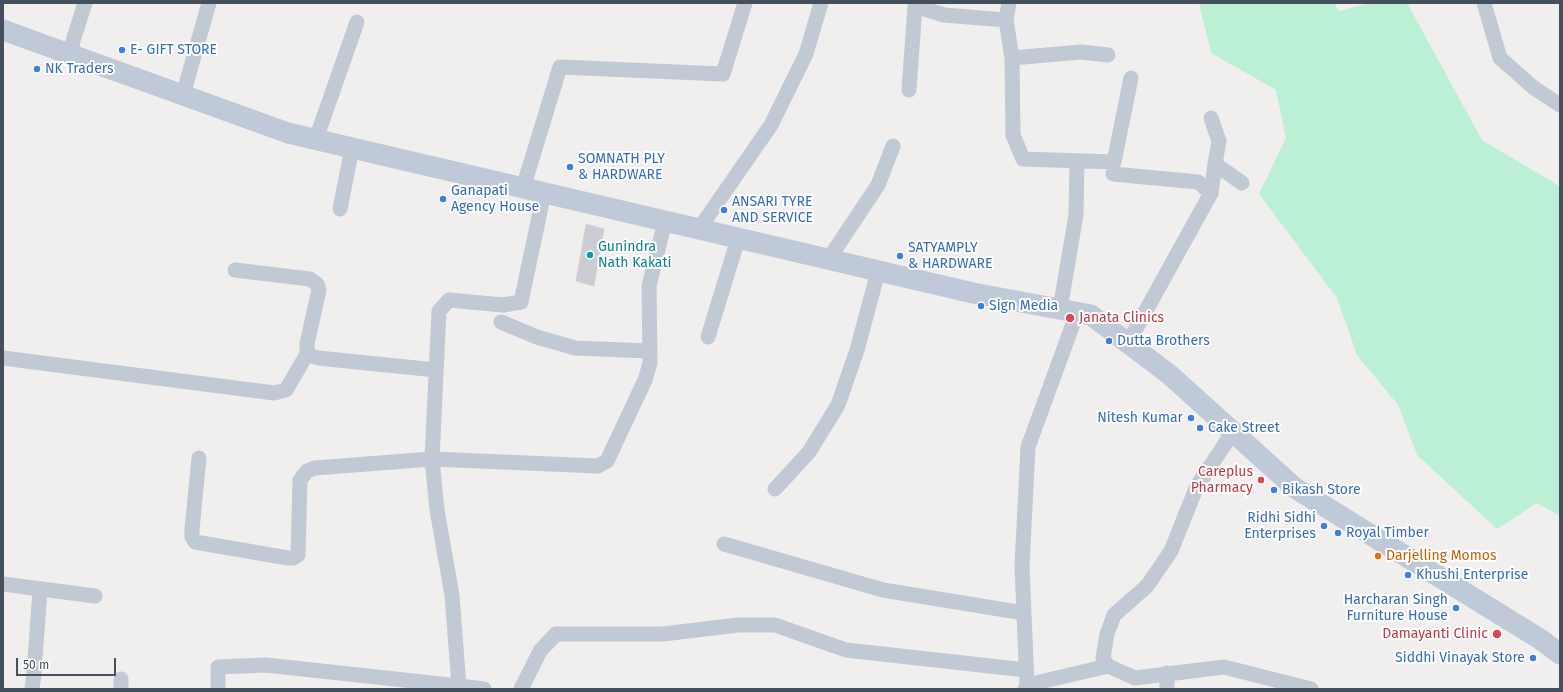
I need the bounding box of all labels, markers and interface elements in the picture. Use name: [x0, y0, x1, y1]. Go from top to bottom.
place label: E- GIFT STORE: [130, 42, 217, 58]
marker: E- GIFT STORE: [117, 45, 127, 55]
place label: NK Traders: [45, 61, 114, 77]
marker: NK Traders: [32, 64, 42, 74]
place label: SOMNATH PLY & HARDWARE: [578, 151, 665, 184]
marker: SOMNATH PLY & HARDWARE: [565, 162, 575, 172]
place label: Ganapati Agency House: [451, 183, 539, 216]
marker: Ganapati Agency House: [438, 194, 448, 204]
place label: ANSARI TYRE AND SERVICE: [732, 194, 813, 226]
marker: ANSARI TYRE AND SERVICE: [719, 205, 729, 215]
place label: Gunindra Nath Kakati: [598, 239, 671, 272]
place label: SATYAMPLY & HARDWARE: [908, 240, 992, 272]
marker: Gunindra Nath Kakati: [585, 250, 595, 260]
marker: SATYAMPLY & HARDWARE: [895, 251, 905, 261]
place label: Sign Media: [989, 298, 1058, 314]
marker: Sign Media: [976, 301, 986, 311]
place label: Janata Clinics: [1079, 310, 1164, 326]
marker: Janata Clinics: [1064, 312, 1076, 324]
place label: Dutta Brothers: [1117, 333, 1210, 349]
marker: Dutta Brothers: [1104, 336, 1114, 346]
place label: Nitesh Kumar: [1097, 410, 1183, 426]
marker: Nitesh Kumar: [1186, 413, 1196, 423]
place label: Cake Street: [1208, 420, 1280, 436]
marker: Cake Street: [1195, 423, 1205, 433]
place label: Careplus Pharmacy: [1191, 464, 1253, 496]
marker: Careplus Pharmacy: [1256, 475, 1266, 485]
place label: Bikash Store: [1282, 482, 1361, 498]
marker: Bikash Store: [1269, 485, 1279, 495]
place label: Ridhi Sidhi Enterprises: [1244, 510, 1316, 542]
marker: Ridhi Sidhi Enterprises: [1319, 521, 1329, 531]
place label: Royal Timber: [1346, 525, 1429, 541]
marker: Royal Timber: [1333, 528, 1343, 538]
place label: Darjelling Momos: [1386, 548, 1496, 564]
marker: Darjelling Momos: [1373, 551, 1383, 561]
place label: Khushi Enterprise: [1416, 567, 1528, 583]
marker: Khushi Enterprise: [1403, 570, 1413, 580]
place label: Harcharan Singh Furniture House: [1344, 592, 1448, 624]
marker: Harcharan Singh Furniture House: [1451, 603, 1461, 613]
place label: Damayanti Clinic: [1382, 626, 1488, 642]
marker: Damayanti Clinic: [1491, 628, 1503, 640]
scale bar: [18, 650, 118, 676]
place label: Siddhi Vinayak Store: [1395, 650, 1525, 666]
marker: Siddhi Vinayak Store: [1528, 653, 1538, 663]
text: 50 m: [23, 658, 49, 672]

